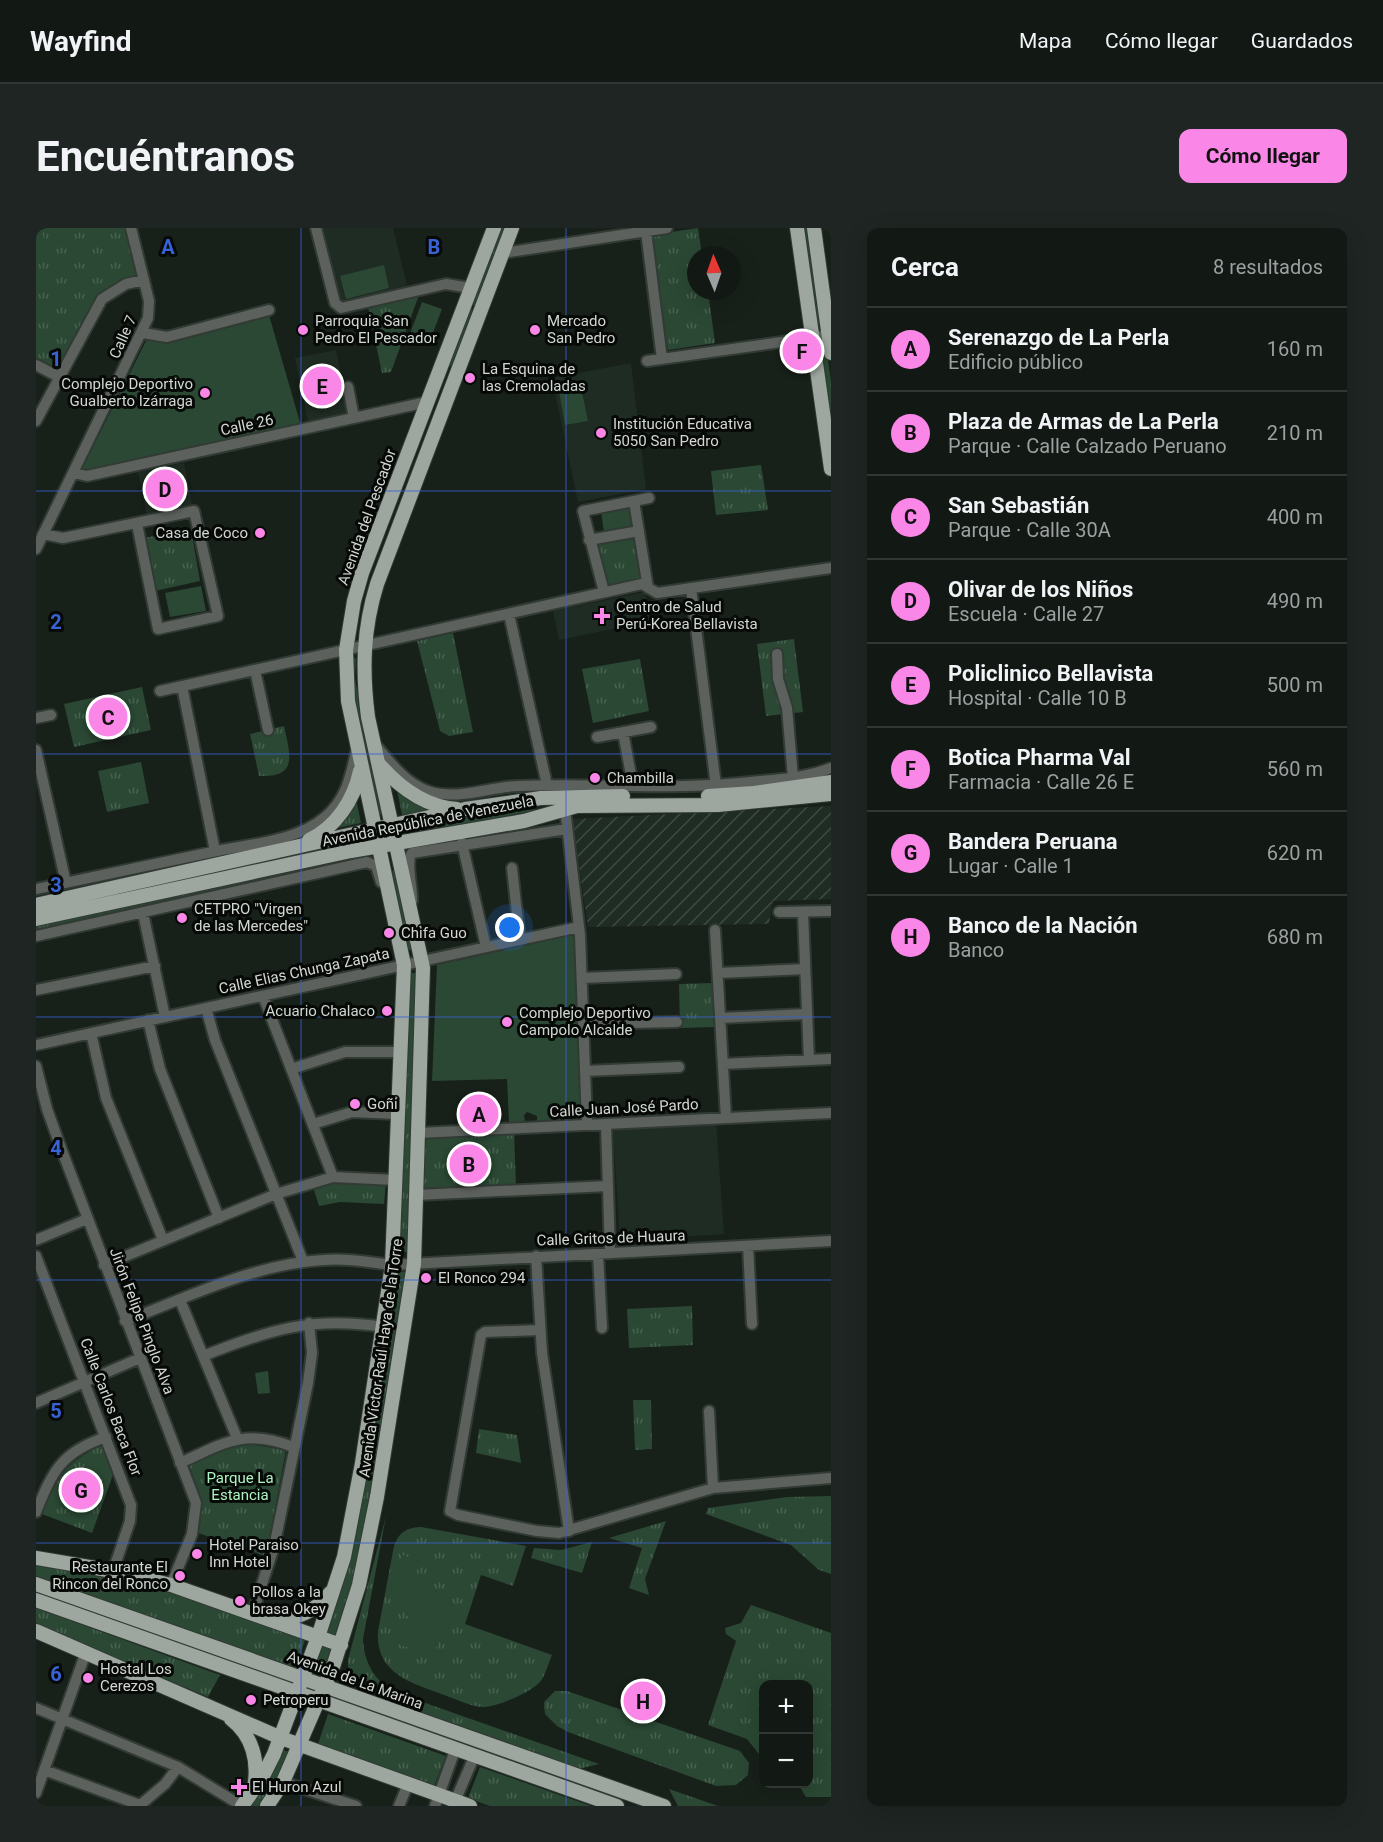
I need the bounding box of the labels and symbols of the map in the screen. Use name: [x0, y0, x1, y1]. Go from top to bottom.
text: A: [161, 235, 175, 259]
text: B: [428, 235, 440, 259]
north arrow: [687, 246, 741, 300]
place label: Parroquia San Pedro El Pescador: [315, 312, 437, 347]
place label: Mercado San Pedro: [547, 312, 615, 347]
street label: Calle 7: [106, 313, 140, 361]
marker: Parroquia San Pedro El Pescador: [296, 323, 310, 337]
marker: Mercado San Pedro: [528, 323, 542, 337]
pin: F: [782, 328, 822, 374]
text: 1: [50, 347, 62, 371]
place label: La Esquina de las Cremoladas: [482, 360, 586, 395]
pin: E: [302, 364, 342, 408]
marker: La Esquina de las Cremoladas: [463, 371, 477, 385]
place label: Complejo Deportivo Gualberto Izárraga: [61, 375, 193, 410]
marker: Complejo Deportivo Gualberto Izárraga: [198, 386, 212, 400]
street label: Calle 26: [219, 411, 275, 439]
place label: Institución Educativa 5050 San Pedro: [613, 415, 752, 450]
marker: Institución Educativa 5050 San Pedro: [594, 426, 608, 440]
street label: Avenida del Pescador: [334, 446, 400, 588]
pin: D: [146, 466, 184, 512]
place label: Casa de Coco: [156, 524, 248, 542]
marker: Casa de Coco: [253, 526, 267, 540]
place label: Centro de Salud Perú-Korea Bellavista: [616, 598, 758, 633]
marker: Centro de Salud Perú-Korea Bellavista: [593, 607, 611, 625]
text: 2: [50, 610, 62, 634]
pin: C: [88, 694, 128, 740]
place label: Chambilla: [607, 769, 674, 787]
marker: Chambilla: [588, 771, 602, 785]
street label: Avenida República de Venezuela: [321, 792, 535, 850]
text: 3: [50, 873, 62, 897]
place label: CETPRO "Virgen de las Mercedes": [194, 900, 308, 935]
marker: CETPRO "Virgen de las Mercedes": [175, 911, 189, 925]
your location: [495, 913, 524, 942]
place label: Chifa Guo: [401, 924, 467, 942]
marker: Chifa Guo: [382, 926, 396, 940]
street label: Calle Elias Chunga Zapata: [217, 944, 391, 998]
place label: Acuario Chalaco: [266, 1002, 375, 1020]
marker: Acuario Chalaco: [380, 1004, 394, 1018]
place label: Complejo Deportivo Campolo Alcalde: [519, 1004, 651, 1039]
marker: Complejo Deportivo Campolo Alcalde: [500, 1015, 514, 1029]
pin: A: [460, 1092, 498, 1136]
place label: Goñi: [367, 1095, 398, 1113]
street label: Calle Juan José Pardo: [549, 1095, 699, 1121]
marker: Goñi: [348, 1097, 362, 1111]
text: 4: [50, 1136, 62, 1160]
pin: B: [450, 1142, 488, 1186]
street label: Calle Gritos de Huaura: [536, 1226, 686, 1250]
street label: Avenida Víctor Raúl Haya de la Torre: [355, 1237, 407, 1479]
street label: Jirón Felipe Pinglo Alva: [106, 1245, 178, 1397]
place label: El Ronco 294: [438, 1269, 526, 1287]
marker: El Ronco 294: [419, 1271, 433, 1285]
street label: Calle Carlos Baca Flor: [76, 1335, 146, 1479]
text: 5: [50, 1399, 62, 1423]
pin: G: [62, 1468, 100, 1512]
park label: Parque La Estancia: [206, 1469, 274, 1504]
place label: Hotel Paraiso Inn Hotel: [209, 1536, 299, 1571]
marker: Hotel Paraiso Inn Hotel: [190, 1547, 204, 1561]
place label: Restaurante El Rincon del Ronco: [52, 1558, 168, 1593]
marker: Restaurante El Rincon del Ronco: [173, 1569, 187, 1583]
place label: Pollos a la brasa Okey: [252, 1583, 326, 1618]
marker: Pollos a la brasa Okey: [233, 1594, 247, 1608]
street label: Avenida de La Marina: [285, 1647, 425, 1713]
place label: Hostal Los Cerezos: [100, 1660, 172, 1695]
text: 6: [50, 1662, 62, 1686]
marker: Hostal Los Cerezos: [81, 1671, 95, 1685]
pin: H: [624, 1678, 662, 1724]
place label: Petroperu: [263, 1691, 328, 1709]
marker: Petroperu: [244, 1693, 258, 1707]
marker: El Huron Azul: [230, 1778, 248, 1796]
place label: El Huron Azul: [252, 1778, 342, 1796]

